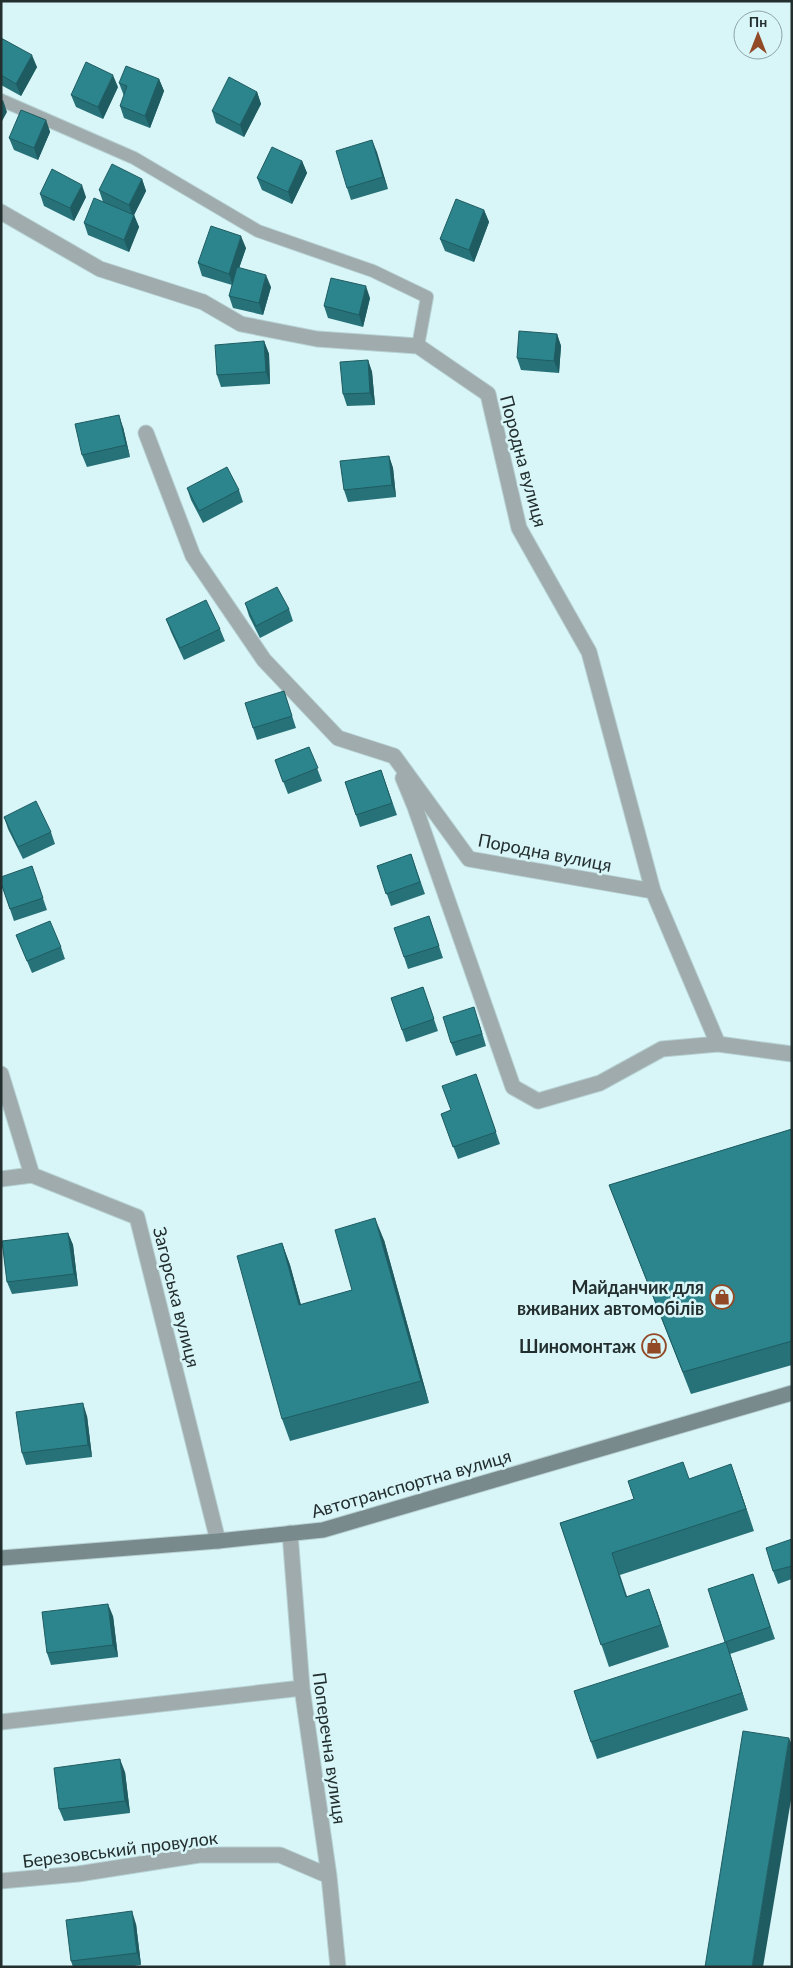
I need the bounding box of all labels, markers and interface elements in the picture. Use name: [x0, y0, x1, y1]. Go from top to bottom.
north arrow: [733, 10, 783, 60]
text: Пн: [749, 13, 767, 30]
street label: Породна вулиця: [496, 393, 552, 529]
street label: Породна вулиця: [476, 828, 614, 876]
street label: Загорська вулиця: [149, 1224, 205, 1370]
place label: Майданчик для вживаних автомобілів: [517, 1276, 704, 1319]
shop icon: Майданчик для вживаних автомобілів: [709, 1284, 735, 1310]
shop icon: Шиномонтаж: [641, 1333, 667, 1359]
place label: Шиномонтаж: [519, 1335, 636, 1357]
street label: Автотранспортна вулиця: [308, 1444, 514, 1522]
street label: Поперечна вулиця: [308, 1671, 352, 1825]
street label: Березовський провулок: [21, 1826, 220, 1872]

